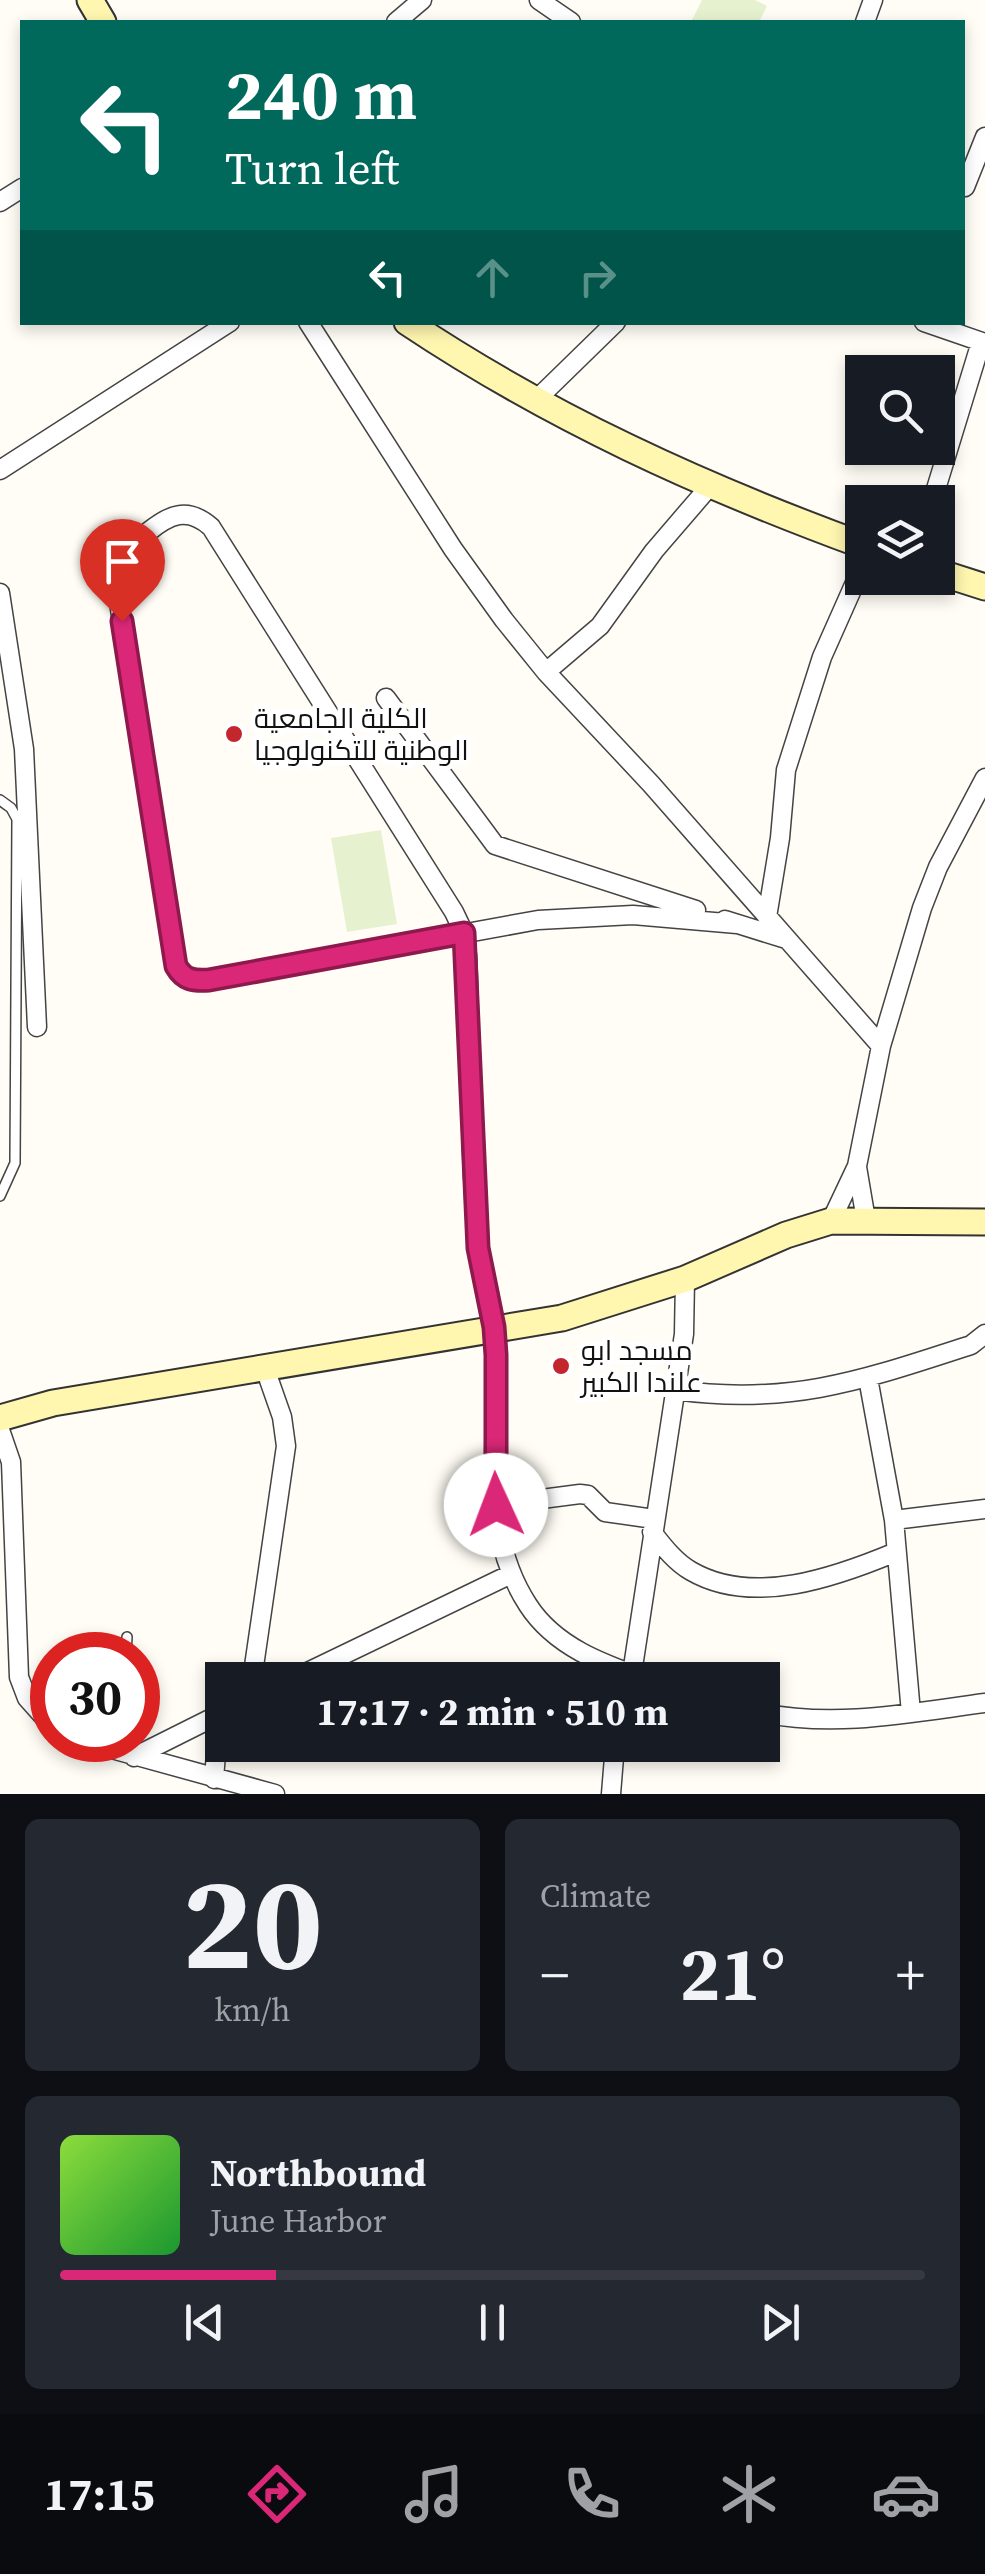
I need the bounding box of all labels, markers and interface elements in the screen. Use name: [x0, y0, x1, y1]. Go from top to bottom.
text: 240 m: [225, 46, 417, 142]
icon: left: [60, 60, 190, 190]
text: Turn left: [225, 137, 399, 199]
icon: left: [360, 250, 415, 305]
icon: ahead: [465, 250, 520, 305]
icon: right: [570, 250, 625, 305]
map controls: [845, 355, 955, 595]
button: search: [845, 355, 955, 465]
button: layers: [845, 485, 955, 595]
pin: [80, 519, 165, 622]
icon: arrive: [95, 534, 150, 589]
place label: الكلية الجامعية الوطنية للتكنولوجيا: [254, 699, 469, 769]
marker: الكلية الجامعية الوطنية للتكنولوجيا: [223, 723, 245, 745]
place label: مسجد ابو علندا الكبير: [579, 1331, 702, 1401]
marker: مسجد ابو علندا الكبير: [550, 1355, 572, 1377]
position arrow: [444, 1453, 548, 1557]
speed limit sign: 30: [30, 1632, 160, 1762]
text: 17:17 · 2 min · 510 m: [316, 1686, 669, 1738]
text: 20: [182, 1833, 323, 2012]
text: Climate: [540, 1874, 651, 1918]
text: 21°: [680, 1922, 785, 2025]
text: −: [540, 1937, 569, 2012]
text: +: [896, 1937, 925, 2012]
text: km/h: [214, 1988, 291, 2032]
text: Northbound: [210, 2147, 426, 2199]
text: June Harbor: [210, 2199, 386, 2243]
icon: previous: [177, 2295, 232, 2350]
icon: pause: [465, 2295, 520, 2350]
icon: next: [753, 2295, 808, 2350]
icon: directions: [242, 2459, 312, 2529]
icon: music: [399, 2459, 469, 2529]
icon: phone: [557, 2459, 627, 2529]
icon: climate: [714, 2459, 784, 2529]
icon: car: [871, 2459, 941, 2529]
text: 17:15: [44, 2463, 155, 2525]

